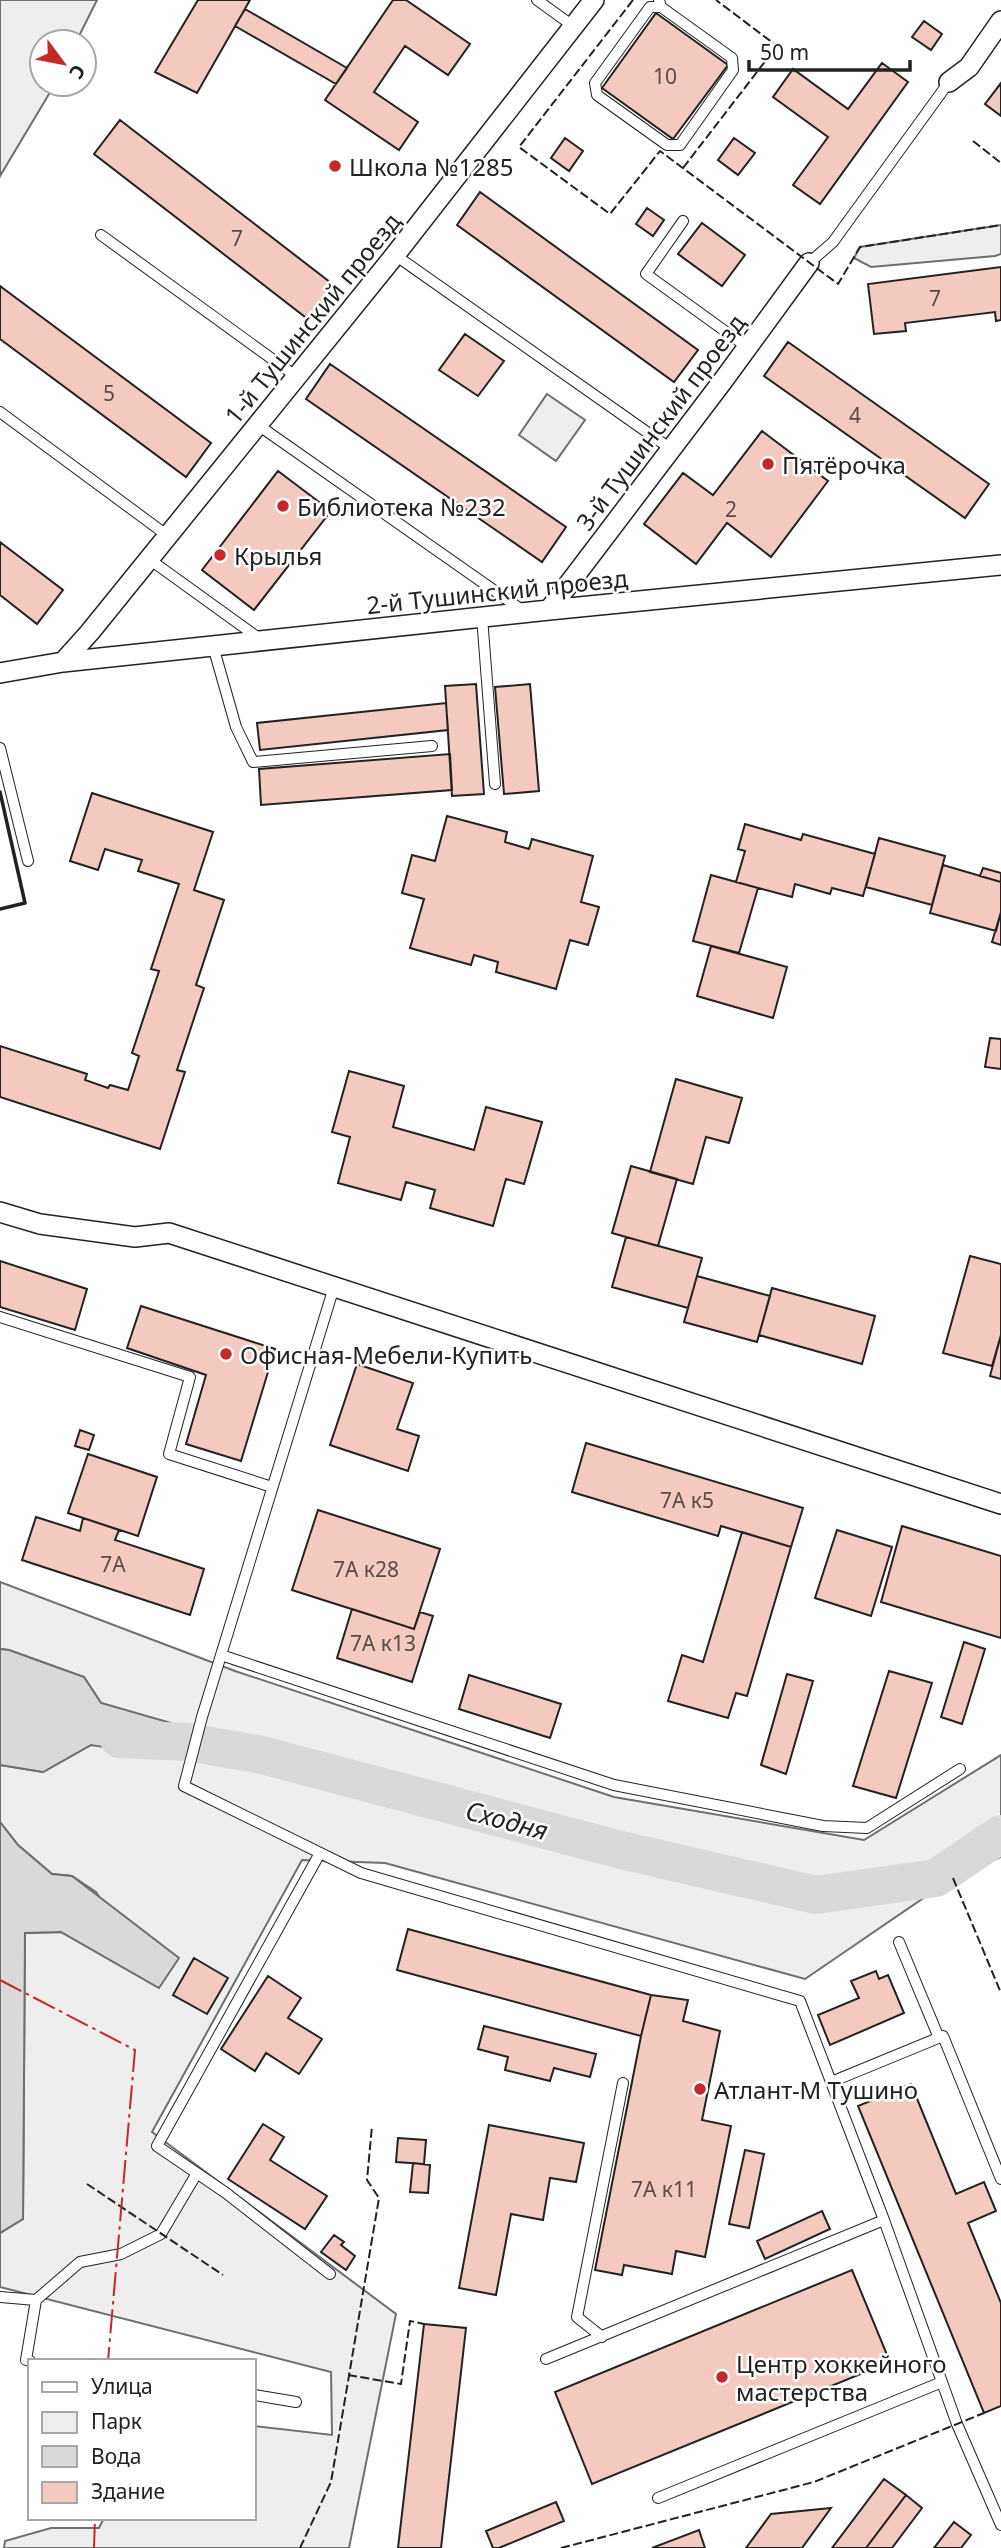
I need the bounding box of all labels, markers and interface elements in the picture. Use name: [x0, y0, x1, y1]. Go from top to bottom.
north arrow: [28, 28, 98, 98]
scale bar: [749, 28, 910, 72]
text: 50 m: [760, 38, 809, 66]
text: С: [63, 60, 92, 84]
house number: 10: [653, 62, 677, 90]
place label: Школа №1285: [349, 150, 513, 183]
marker: Школа №1285: [327, 158, 343, 174]
street label: 1-й Тушинский проезд: [217, 205, 408, 430]
house number: 7: [231, 224, 243, 252]
house number: 7: [929, 284, 941, 312]
street label: 3-й Тушинский проезд: [568, 307, 752, 537]
house number: 5: [103, 379, 115, 407]
house number: 4: [849, 401, 861, 429]
place label: Пятёрочка: [782, 448, 906, 481]
marker: Пятёрочка: [760, 456, 776, 472]
place label: Библиотека №232: [297, 490, 506, 523]
house number: 2: [725, 495, 737, 523]
marker: Библиотека №232: [275, 498, 291, 514]
place label: Крылья: [234, 539, 322, 572]
marker: Крылья: [212, 547, 228, 563]
street label: 2-й Тушинский проезд: [365, 561, 630, 621]
place label: Офисная-Мебели-Купить: [240, 1338, 532, 1371]
marker: Офисная-Мебели-Купить: [218, 1346, 234, 1362]
house number: 7А к5: [660, 1486, 714, 1514]
house number: 7А: [100, 1550, 126, 1578]
house number: 7А к28: [333, 1555, 399, 1583]
house number: 7А к13: [350, 1629, 416, 1657]
water label: Сходня: [462, 1792, 552, 1848]
place label: Атлант-М Тушино: [714, 2073, 918, 2106]
marker: Атлант-М Тушино: [692, 2081, 708, 2097]
house number: 7А к11: [631, 2175, 697, 2203]
place label: Центр хоккейного мастерства: [736, 2347, 946, 2408]
legend: [28, 2359, 256, 2520]
marker: Центр хоккейного мастерства: [714, 2369, 730, 2385]
text: Улица: [91, 2372, 153, 2400]
text: Парк: [91, 2407, 142, 2435]
text: Вода: [91, 2442, 141, 2470]
text: Здание: [91, 2477, 165, 2505]

